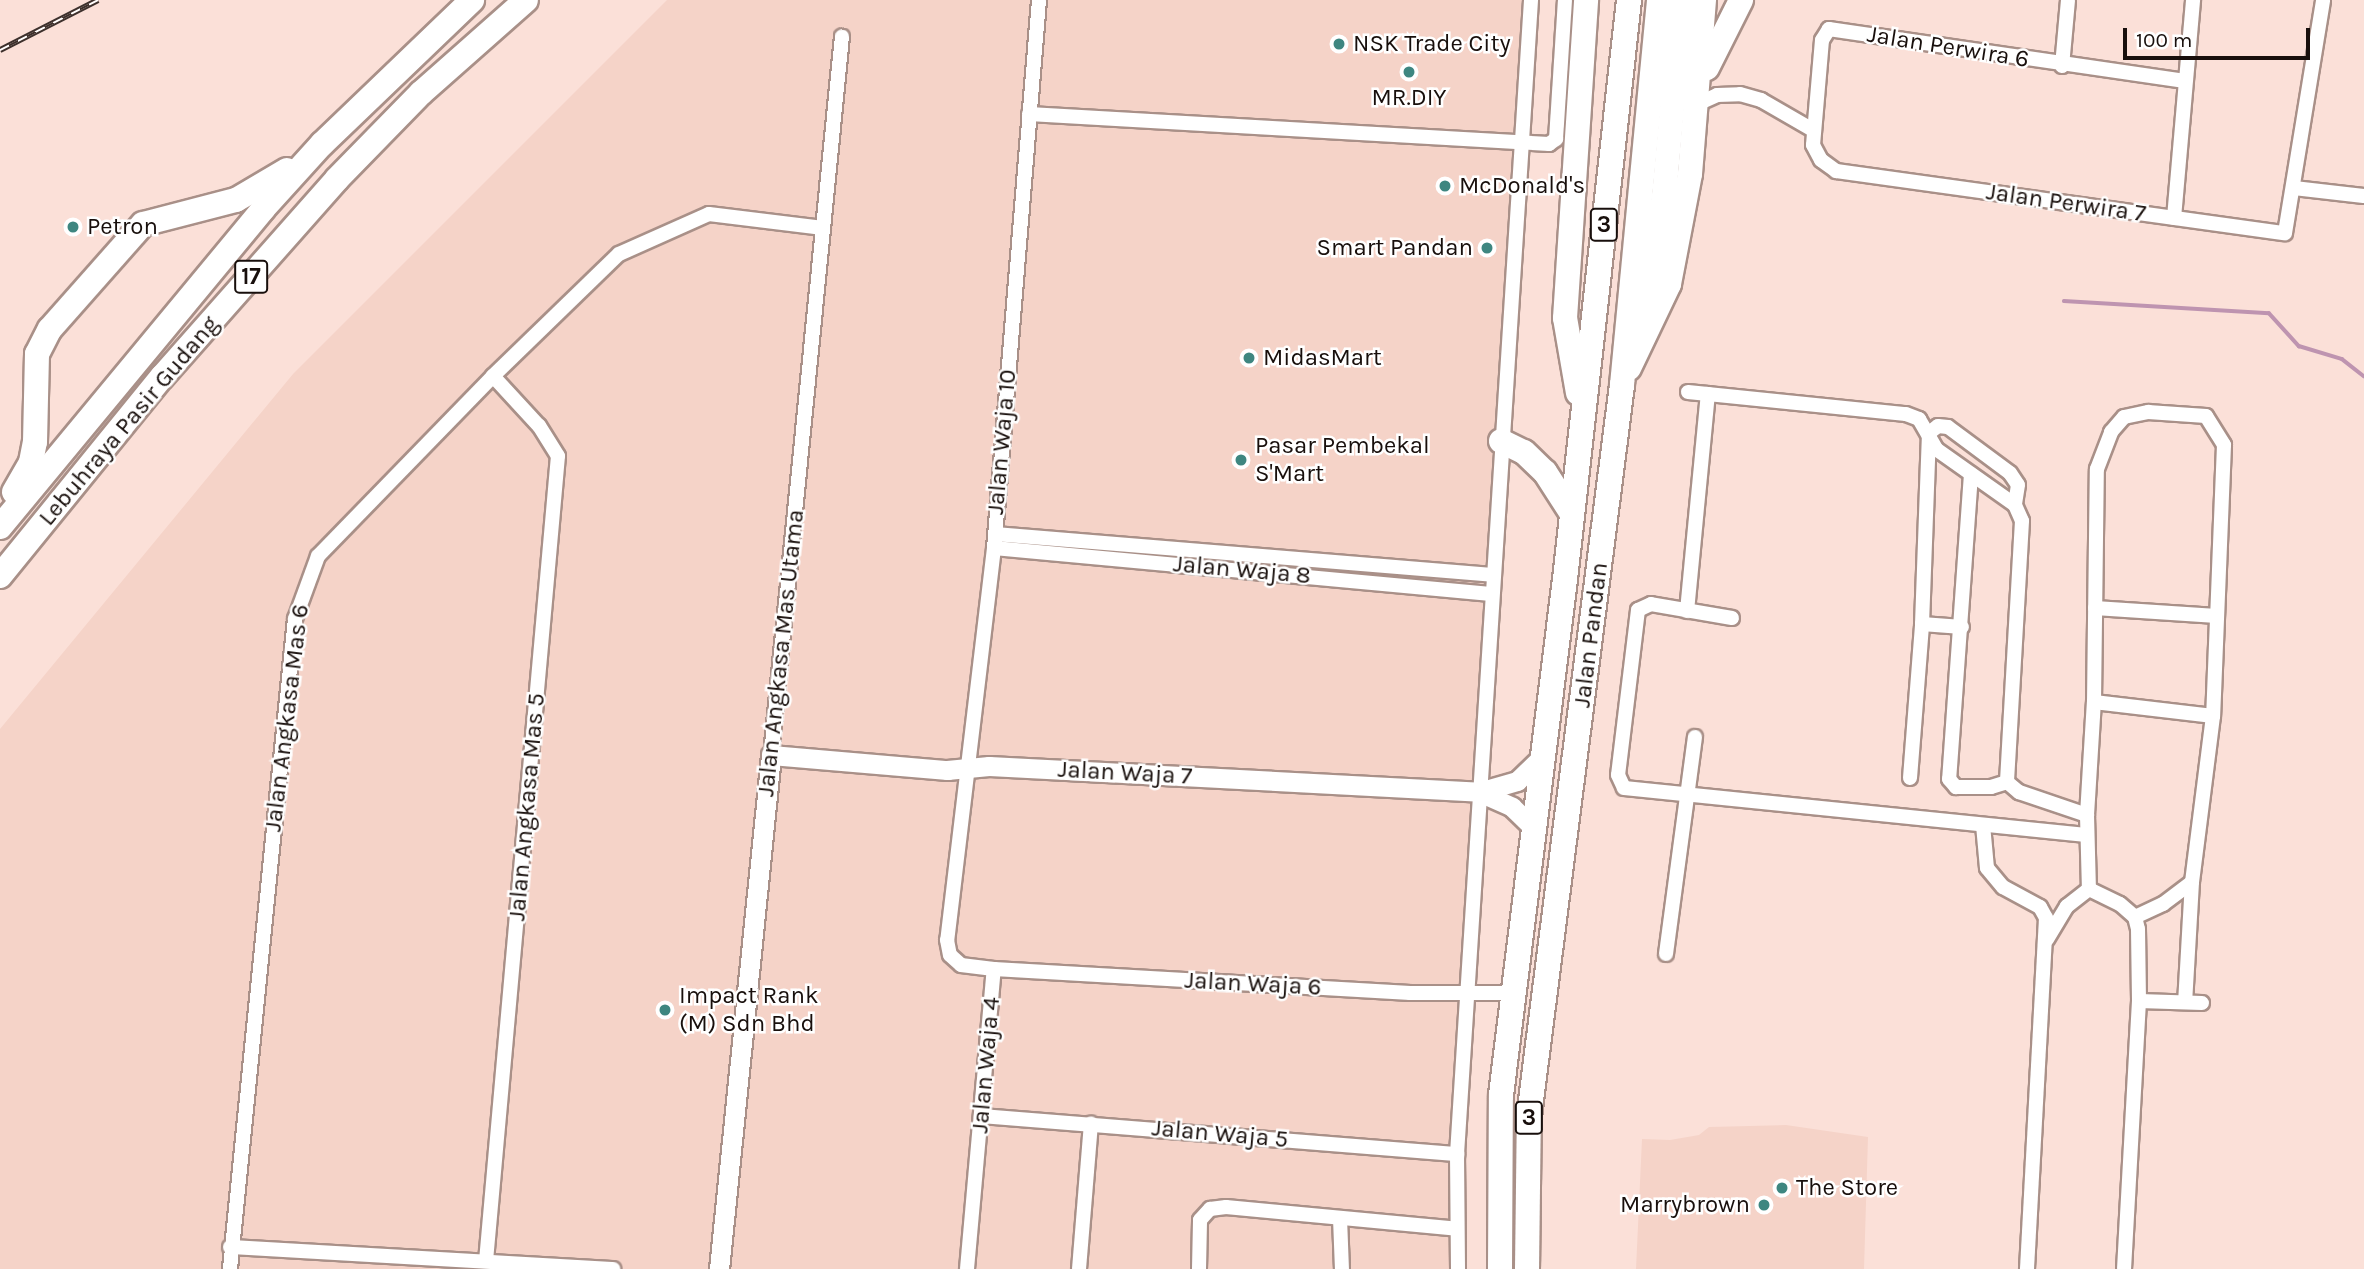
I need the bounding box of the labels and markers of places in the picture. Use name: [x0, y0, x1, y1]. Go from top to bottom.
place label: NSK Trade City: [1353, 30, 1511, 58]
marker: NSK Trade City: [1331, 36, 1347, 52]
marker: MR.DIY: [1401, 64, 1417, 80]
place label: MR.DIY: [1371, 84, 1447, 112]
place label: McDonald's: [1459, 172, 1585, 200]
marker: McDonald's: [1437, 178, 1453, 194]
place label: Petron: [87, 213, 158, 241]
marker: Petron: [65, 219, 81, 235]
place label: Smart Pandan: [1317, 234, 1473, 262]
marker: Smart Pandan: [1479, 240, 1495, 256]
place label: MidasMart: [1263, 344, 1382, 372]
marker: MidasMart: [1241, 350, 1257, 366]
place label: Pasar Pembekal S'Mart: [1255, 432, 1430, 488]
marker: Pasar Pembekal S'Mart: [1233, 452, 1249, 468]
place label: Impact Rank (M) Sdn Bhd: [679, 982, 818, 1038]
marker: Impact Rank (M) Sdn Bhd: [657, 1002, 673, 1018]
place label: The Store: [1796, 1174, 1898, 1202]
marker: The Store: [1774, 1180, 1790, 1196]
place label: Marrybrown: [1620, 1191, 1750, 1219]
marker: Marrybrown: [1756, 1197, 1772, 1213]

